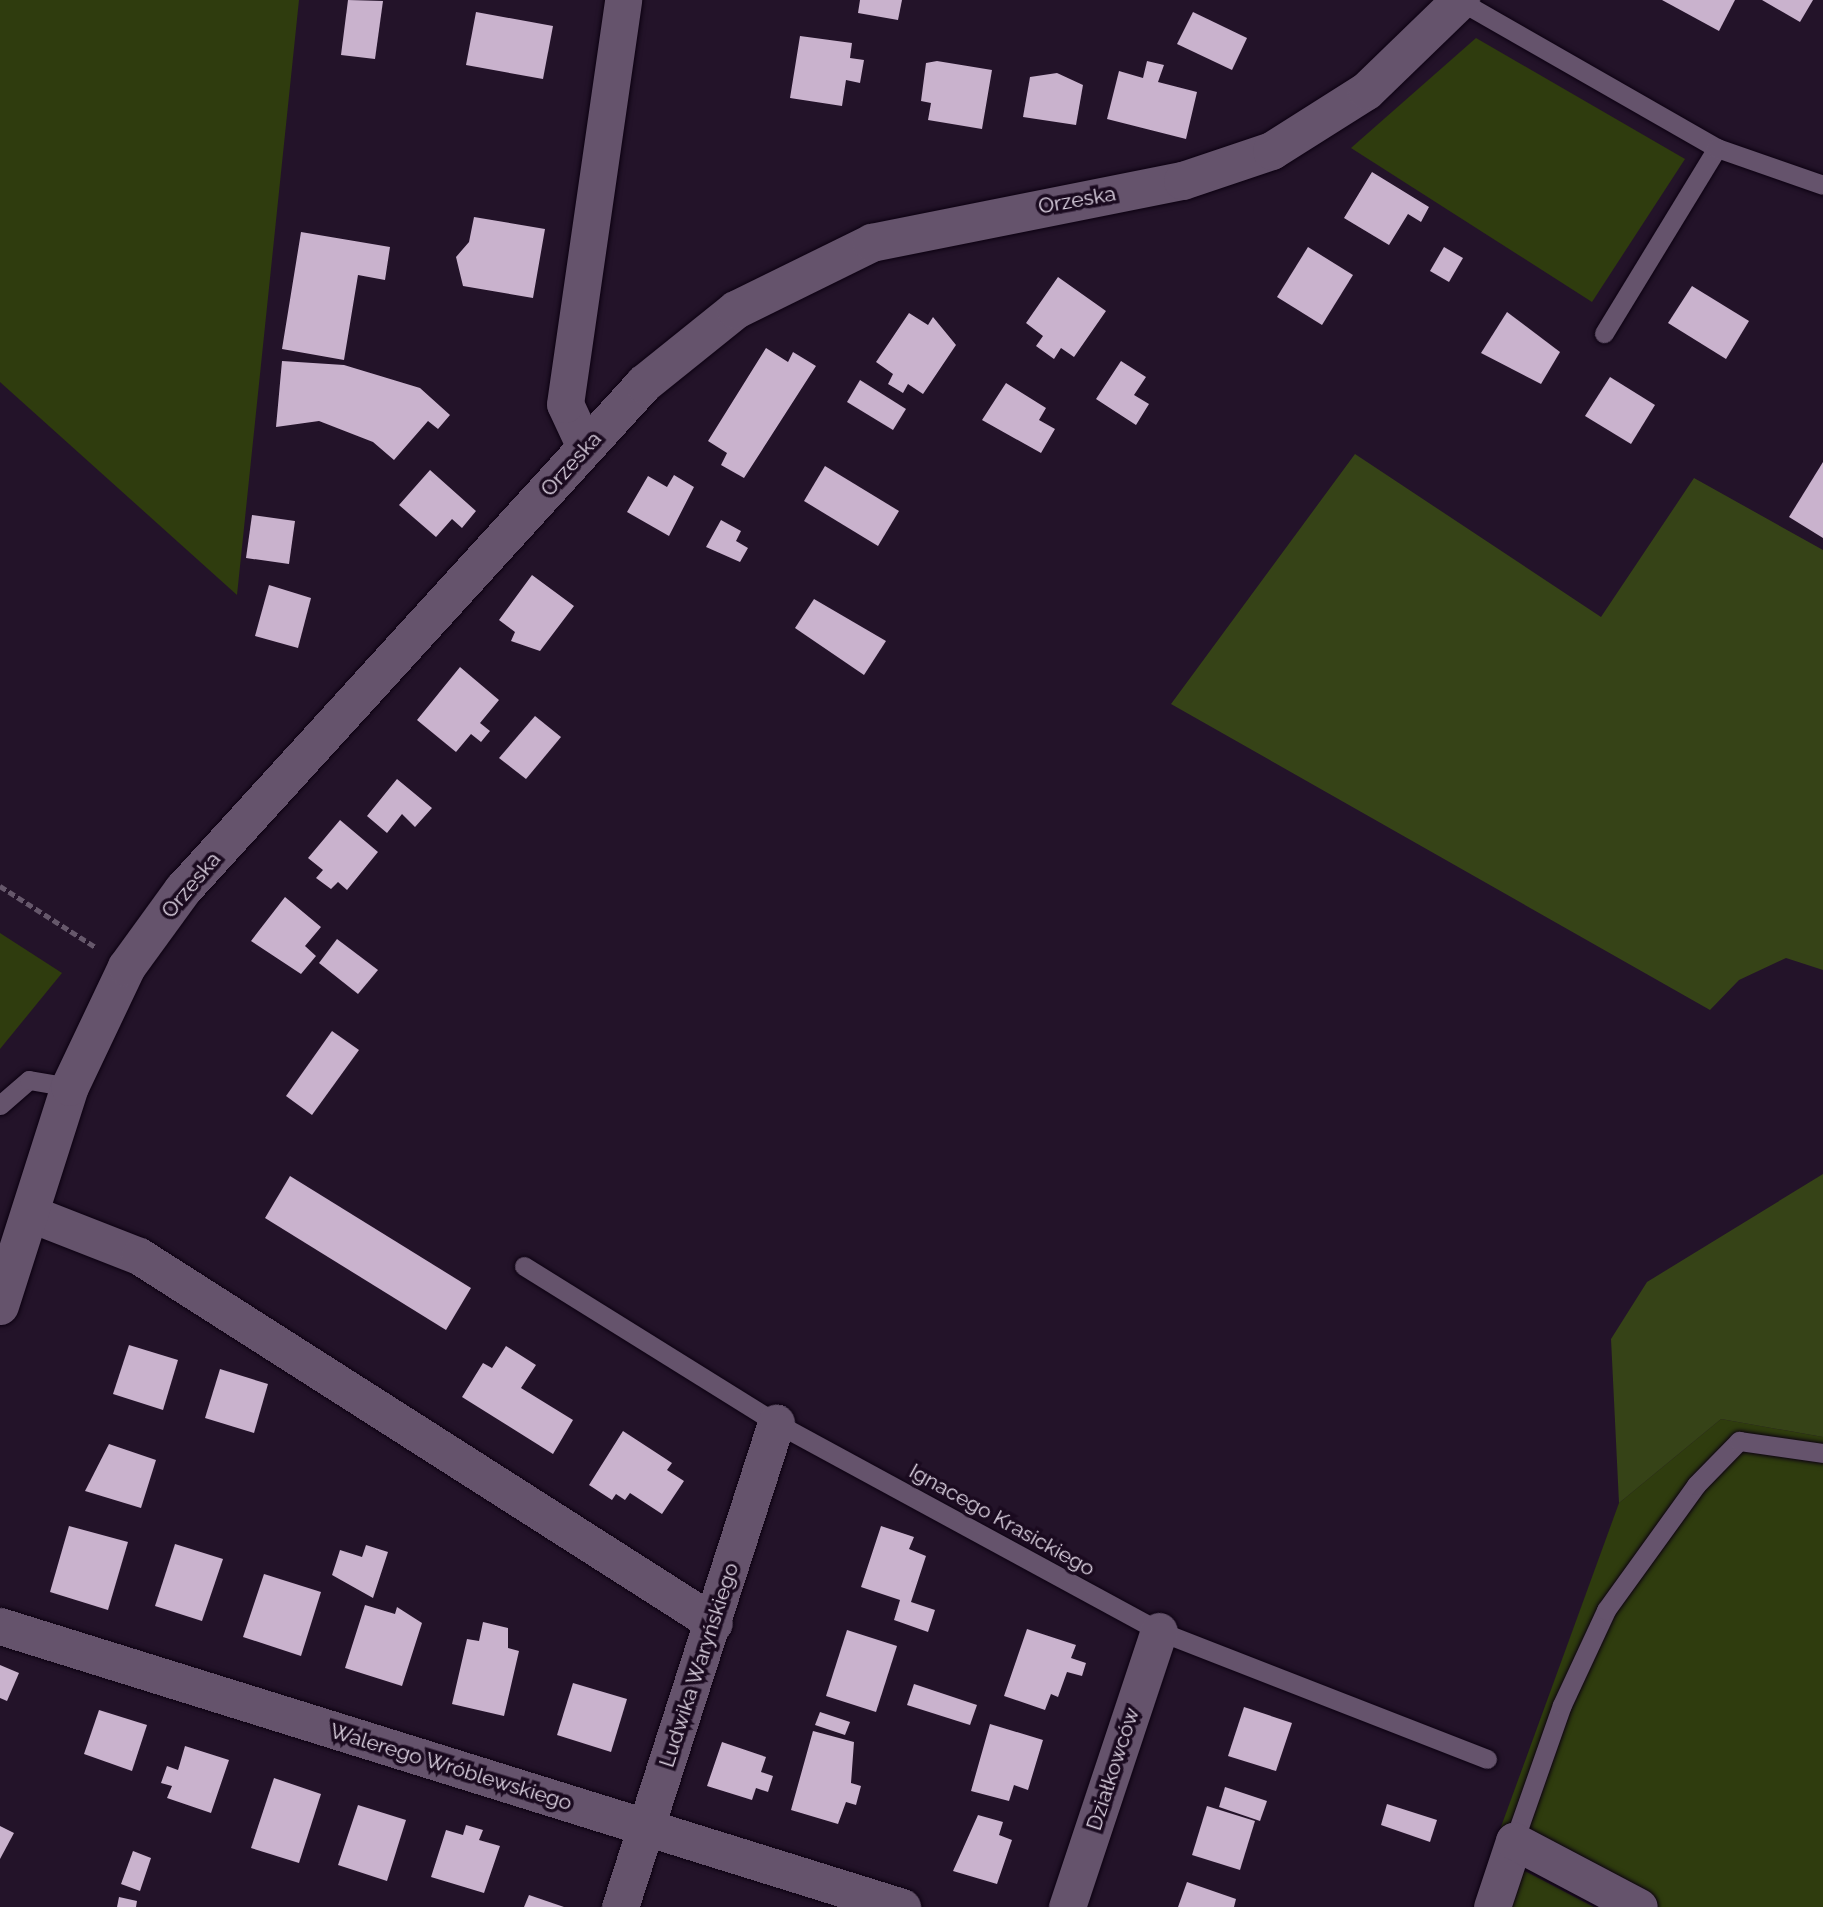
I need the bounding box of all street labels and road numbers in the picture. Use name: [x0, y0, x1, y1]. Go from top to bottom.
street label: Orzeska: [1036, 181, 1118, 219]
street label: Orzeska: [535, 427, 607, 501]
street label: Orzeska: [156, 847, 226, 923]
street label: Ignacego Krasickiego: [905, 1458, 1099, 1582]
street label: Ludwika Waryńskiego: [654, 1559, 744, 1771]
street label: Działkowców: [1081, 1704, 1145, 1834]
street label: Walerego Wróblewskiego: [327, 1718, 575, 1816]

